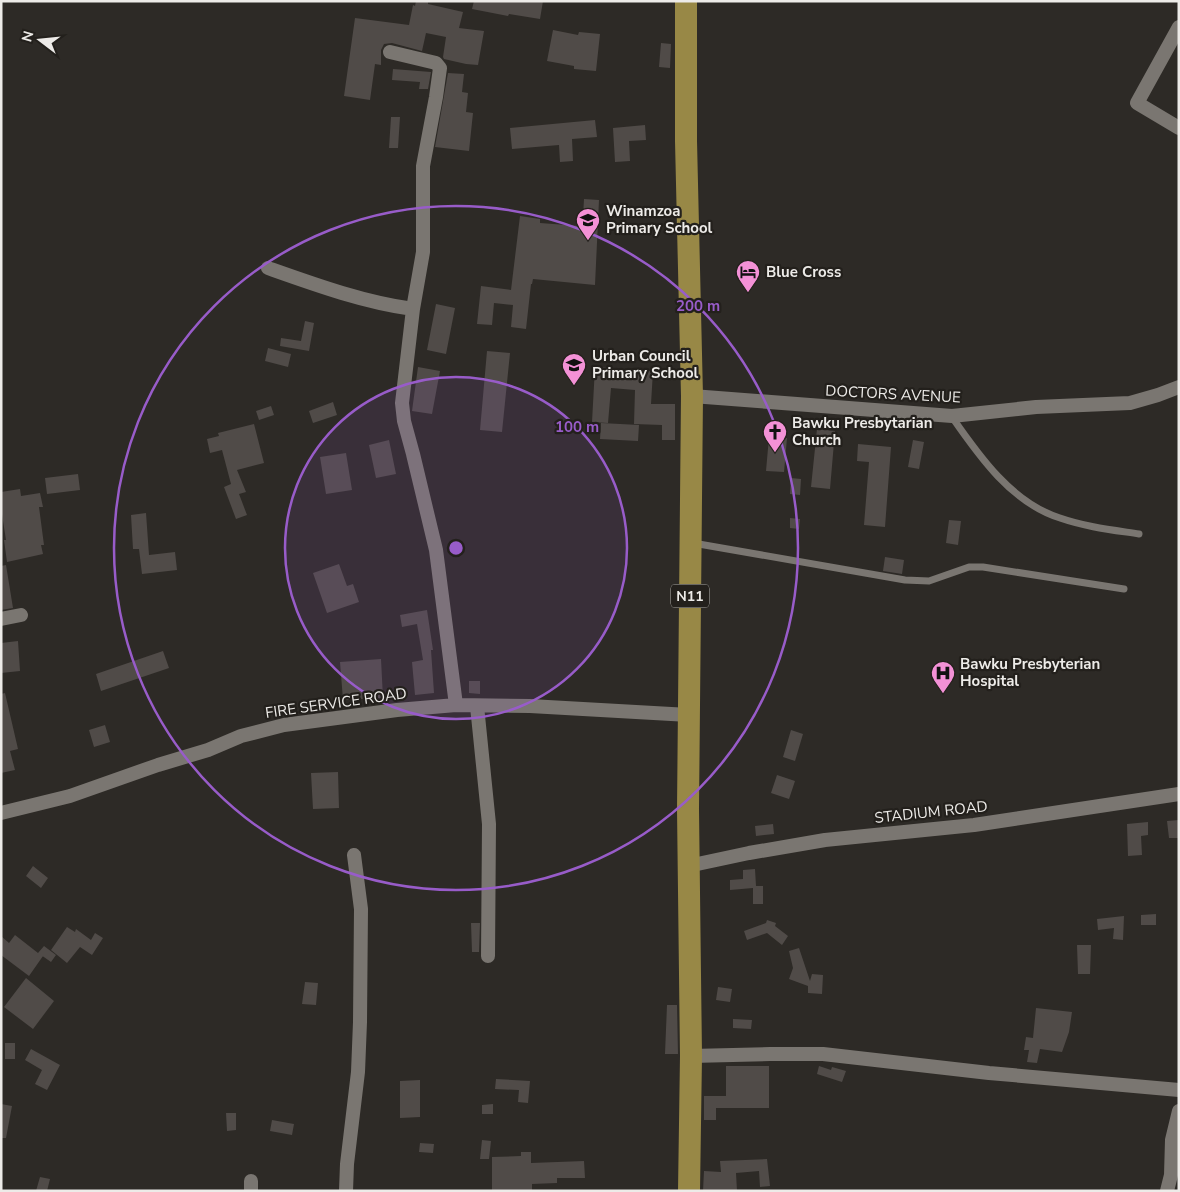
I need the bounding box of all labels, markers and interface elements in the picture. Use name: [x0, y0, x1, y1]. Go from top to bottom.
north arrow: [15, 15, 65, 65]
text: N: [17, 29, 39, 44]
place label: Winamzoa Primary School: [606, 201, 713, 238]
school or university icon: Winamzoa Primary School: [575, 207, 601, 241]
hotel icon: Blue Cross: [735, 259, 761, 293]
place label: Blue Cross: [766, 262, 841, 282]
text: 200 m: [676, 296, 720, 316]
place label: Urban Council Primary School: [592, 346, 699, 383]
school or university icon: Urban Council Primary School: [561, 352, 587, 386]
street label: DOCTORS AVENUE: [825, 380, 961, 408]
place label: Bawku Presbytarian Church: [792, 413, 932, 450]
text: 100 m: [555, 417, 599, 437]
church icon: Bawku Presbytarian Church: [762, 419, 788, 453]
centre of rings: [447, 539, 465, 557]
road number: N11: [671, 584, 709, 608]
place label: Bawku Presbyterian Hospital: [960, 654, 1100, 691]
hospital icon: Bawku Presbyterian Hospital: [930, 660, 956, 694]
street label: FIRE SERVICE ROAD: [264, 683, 408, 723]
street label: STADIUM ROAD: [873, 796, 989, 828]

